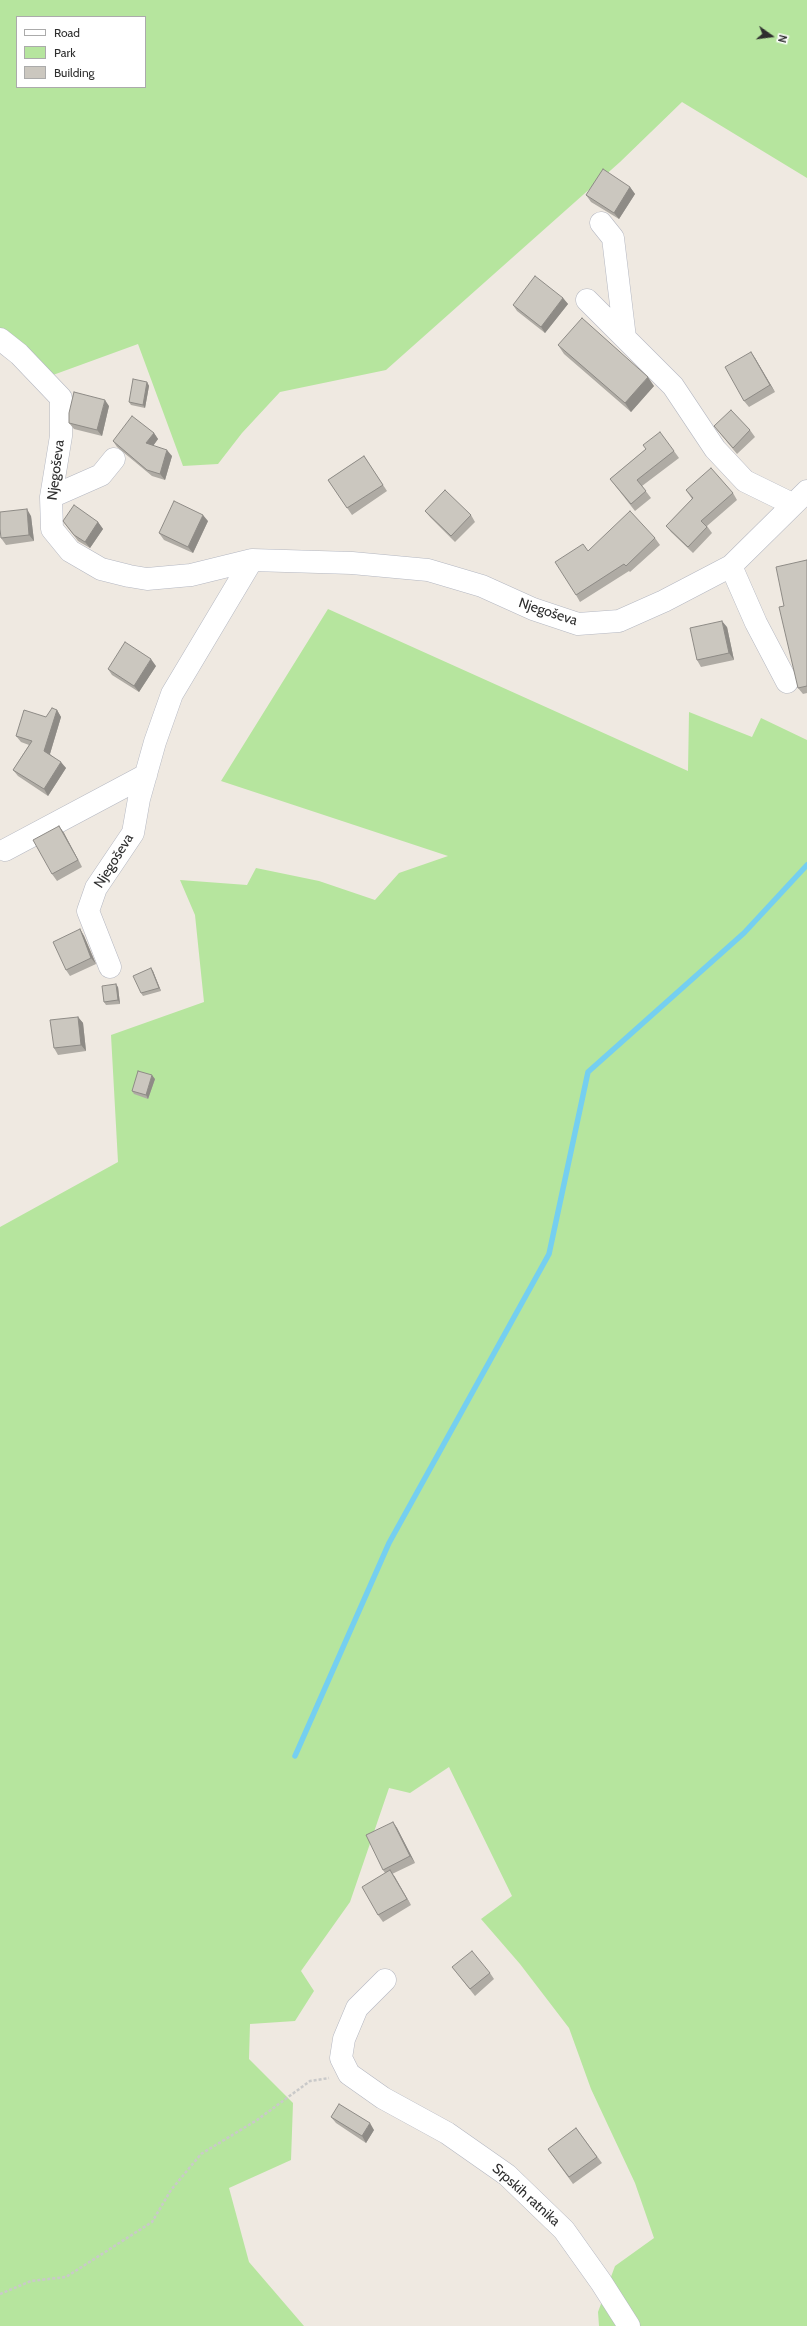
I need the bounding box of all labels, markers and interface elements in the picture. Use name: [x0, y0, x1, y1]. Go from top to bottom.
legend: [16, 16, 146, 88]
north arrow: [751, 16, 791, 56]
text: Road: [54, 25, 80, 40]
text: N: [775, 33, 790, 44]
text: Park: [54, 45, 76, 60]
text: Building: [54, 65, 95, 80]
street label: Njegoševa: [44, 439, 68, 501]
street label: Njegoševa: [516, 595, 580, 629]
street label: Njegoševa: [91, 831, 137, 891]
street label: Srpskih ratnika: [489, 2160, 563, 2230]

